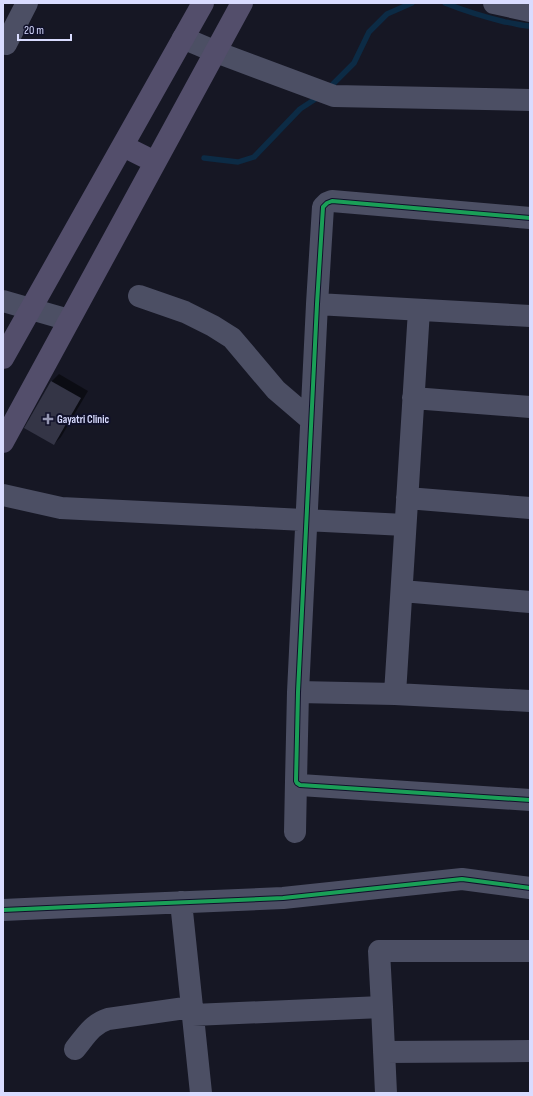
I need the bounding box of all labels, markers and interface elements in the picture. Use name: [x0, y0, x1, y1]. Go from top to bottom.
scale bar: [18, 16, 71, 42]
text: 20 m: [24, 23, 44, 38]
marker: Gayatri Clinic: [42, 413, 54, 425]
place label: Gayatri Clinic: [57, 413, 109, 426]

